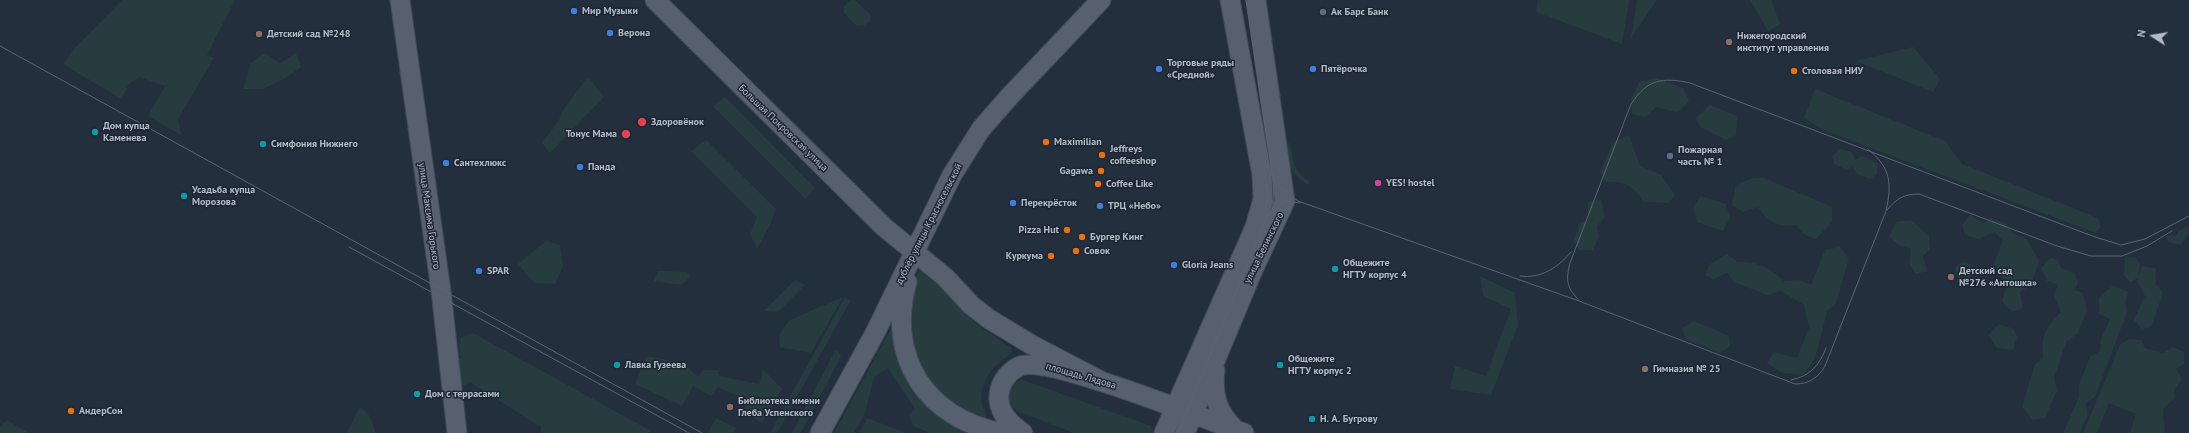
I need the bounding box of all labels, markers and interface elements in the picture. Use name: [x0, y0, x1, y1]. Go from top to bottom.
place label: Мир Музыки: [582, 5, 638, 17]
marker: Мир Музыки: [569, 6, 579, 16]
place label: Ак Барс Банк: [1331, 6, 1388, 18]
marker: Ак Барс Банк: [1318, 7, 1328, 17]
north arrow: [2133, 16, 2173, 56]
place label: Верона: [618, 27, 650, 39]
place label: Детский сад №248: [267, 28, 350, 40]
marker: Верона: [605, 28, 615, 38]
marker: Детский сад №248: [254, 29, 264, 39]
text: N: [2134, 29, 2149, 39]
place label: Нижегородский институт управления: [1737, 30, 1829, 54]
marker: Нижегородский институт управления: [1724, 37, 1734, 47]
place label: Торговые ряды «Средной»: [1167, 57, 1234, 80]
place label: Пятёрочка: [1321, 63, 1367, 75]
marker: Торговые ряды «Средной»: [1154, 64, 1164, 74]
marker: Пятёрочка: [1308, 64, 1318, 74]
place label: Столовая НИУ: [1802, 65, 1863, 77]
marker: Столовая НИУ: [1789, 66, 1799, 76]
street label: Большая Покровская улица: [736, 82, 830, 174]
marker: Здоровёнок: [636, 116, 648, 128]
place label: Здоровёнок: [651, 116, 704, 128]
place label: Дом купца Каменева: [103, 120, 150, 144]
marker: Дом купца Каменева: [90, 127, 100, 137]
place label: Тонус Мама: [566, 128, 617, 140]
marker: Тонус Мама: [620, 128, 632, 140]
place label: Maximilian: [1054, 136, 1102, 148]
marker: Maximilian: [1041, 137, 1051, 147]
place label: Симфония Нижнего: [271, 138, 358, 150]
marker: Симфония Нижнего: [258, 139, 268, 149]
place label: Jeffreys coffeeshop: [1110, 143, 1156, 166]
place label: Пожарная часть № 1: [1678, 144, 1722, 168]
marker: Jeffreys coffeeshop: [1097, 150, 1107, 160]
marker: Пожарная часть № 1: [1665, 151, 1675, 161]
place label: Сантехлюкс: [454, 157, 506, 169]
marker: Сантехлюкс: [441, 158, 451, 168]
place label: Панда: [588, 161, 615, 173]
street label: улица Максима Горького: [416, 162, 442, 270]
marker: Панда: [575, 162, 585, 172]
street label: дублёр улицы Красносельской: [893, 162, 965, 286]
place label: Gagawa: [1059, 165, 1093, 177]
marker: Gagawa: [1096, 166, 1106, 176]
place label: YES! hostel: [1386, 177, 1434, 189]
place label: Coffee Like: [1106, 178, 1153, 190]
marker: YES! hostel: [1373, 178, 1383, 188]
marker: Coffee Like: [1093, 179, 1103, 189]
place label: Усадьба купца Морозова: [192, 184, 255, 208]
marker: Усадьба купца Морозова: [179, 191, 189, 201]
place label: Перекрёсток: [1021, 197, 1077, 209]
marker: Перекрёсток: [1008, 198, 1018, 208]
place label: ТРЦ «Небо»: [1108, 200, 1161, 212]
marker: ТРЦ «Небо»: [1095, 201, 1105, 211]
street label: улица Белинского: [1242, 210, 1286, 286]
place label: Pizza Hut: [1019, 224, 1059, 236]
marker: Pizza Hut: [1062, 225, 1072, 235]
place label: Бургер Кинг: [1090, 231, 1143, 243]
marker: Бургер Кинг: [1077, 232, 1087, 242]
place label: Совок: [1084, 245, 1110, 257]
marker: Совок: [1071, 246, 1081, 256]
place label: Куркума: [1006, 250, 1043, 262]
marker: Куркума: [1046, 251, 1056, 261]
place label: Общежите НГТУ корпус 4: [1343, 257, 1407, 280]
place label: Gloria Jeans: [1182, 259, 1233, 271]
marker: Gloria Jeans: [1169, 260, 1179, 270]
marker: Общежите НГТУ корпус 4: [1330, 264, 1340, 274]
place label: SPAR: [487, 265, 509, 277]
place label: Детский сад №276 «Антошка»: [1959, 265, 2037, 288]
marker: SPAR: [474, 266, 484, 276]
marker: Детский сад №276 «Антошка»: [1946, 272, 1956, 282]
place label: Общежите НГТУ корпус 2: [1288, 353, 1352, 376]
place label: Лавка Гузеева: [625, 359, 686, 371]
marker: Лавка Гузеева: [612, 360, 622, 370]
street label: площадь Лядова: [1044, 360, 1118, 392]
marker: Общежите НГТУ корпус 2: [1275, 360, 1285, 370]
place label: Гимназия № 25: [1653, 363, 1720, 375]
marker: Гимназия № 25: [1640, 364, 1650, 374]
place label: Дом с террасами: [425, 388, 499, 400]
marker: Дом с террасами: [412, 389, 422, 399]
place label: Библиотека имени Глеба Успенского: [738, 395, 820, 418]
marker: Библиотека имени Глеба Успенского: [725, 402, 735, 412]
place label: АндерСон: [79, 405, 123, 417]
marker: АндерСон: [66, 406, 76, 416]
place label: Н. А. Бугрову: [1320, 413, 1378, 425]
marker: Н. А. Бугрову: [1307, 414, 1317, 424]

